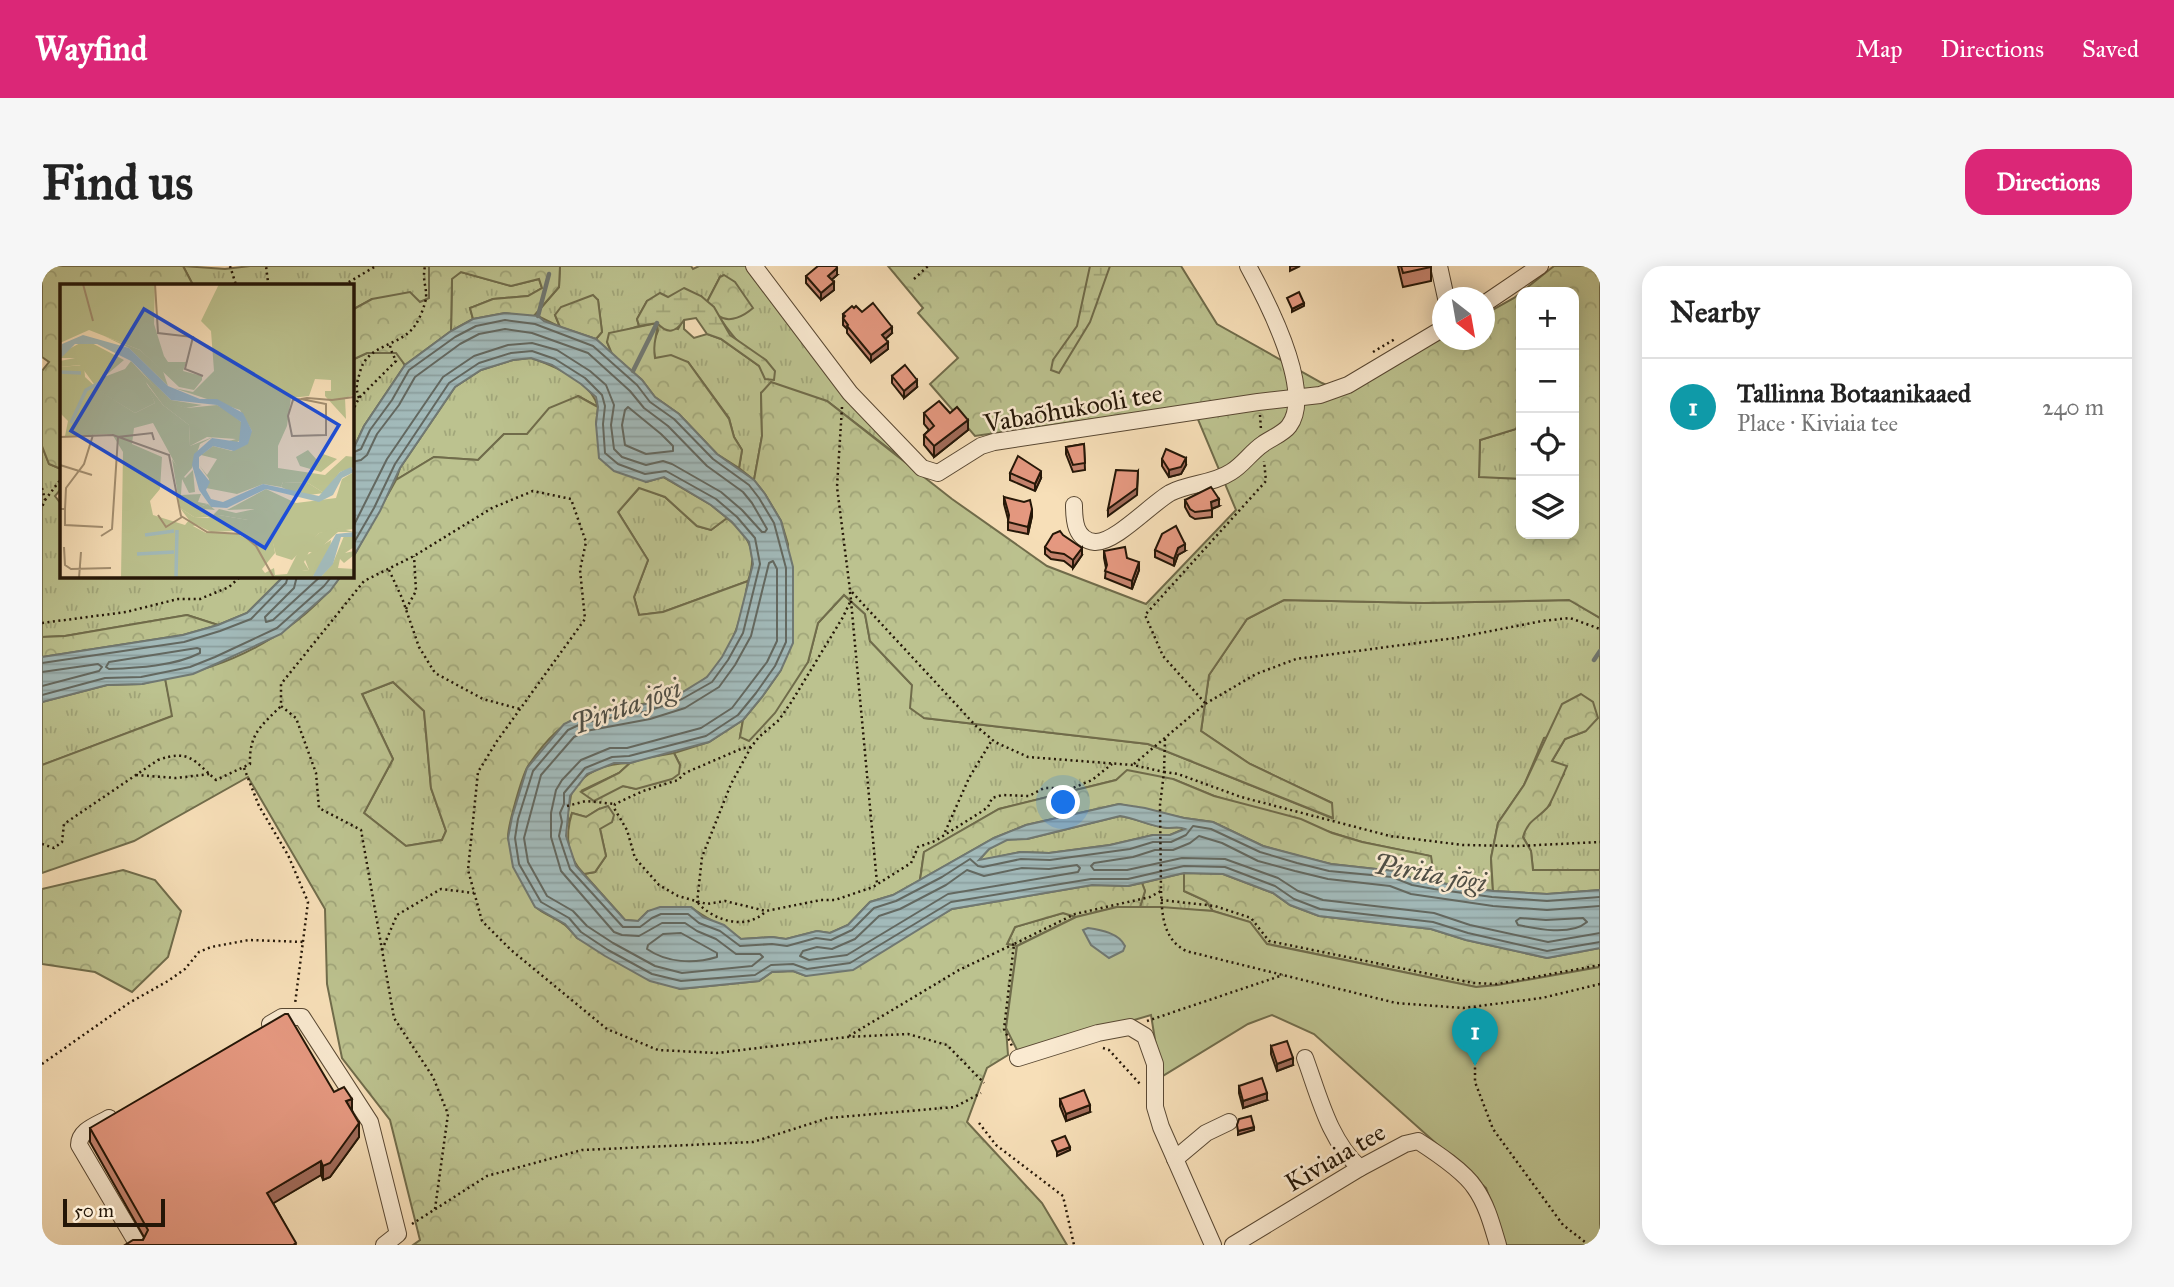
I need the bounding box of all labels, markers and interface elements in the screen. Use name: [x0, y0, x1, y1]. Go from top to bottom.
text: Wayfind: [35, 29, 147, 69]
text: Map: [1856, 34, 1903, 64]
text: Directions: [1941, 34, 2044, 64]
text: Saved: [2082, 34, 2139, 64]
button: Directions: [1965, 149, 2132, 215]
text: Find us: [42, 153, 193, 212]
inset map: [60, 284, 354, 578]
north arrow: [1432, 287, 1495, 350]
map controls: [1516, 287, 1579, 539]
button: +: [1516, 287, 1579, 350]
text: Nearby: [1670, 294, 1760, 330]
button: −: [1516, 350, 1579, 413]
street label: Vabaõhukooli tee: [980, 377, 1165, 440]
text: Tallinna Botaanikaaed: [1737, 377, 1971, 409]
text: 1: [1688, 393, 1698, 421]
text: 240 m: [2042, 393, 2104, 421]
text: Place · Kiviaia tee: [1737, 409, 1898, 437]
button: locate: [1516, 413, 1579, 476]
button: layers: [1516, 476, 1579, 539]
water label: Pirita jõgi: [566, 670, 686, 742]
your location: [1046, 785, 1080, 819]
water label: Pirita jõgi: [1371, 846, 1489, 900]
pin: 1: [1452, 1008, 1498, 1066]
street label: Kiviaia tee: [1279, 1115, 1391, 1199]
scale bar: [63, 1196, 164, 1228]
text: 50 m: [74, 1199, 114, 1222]

